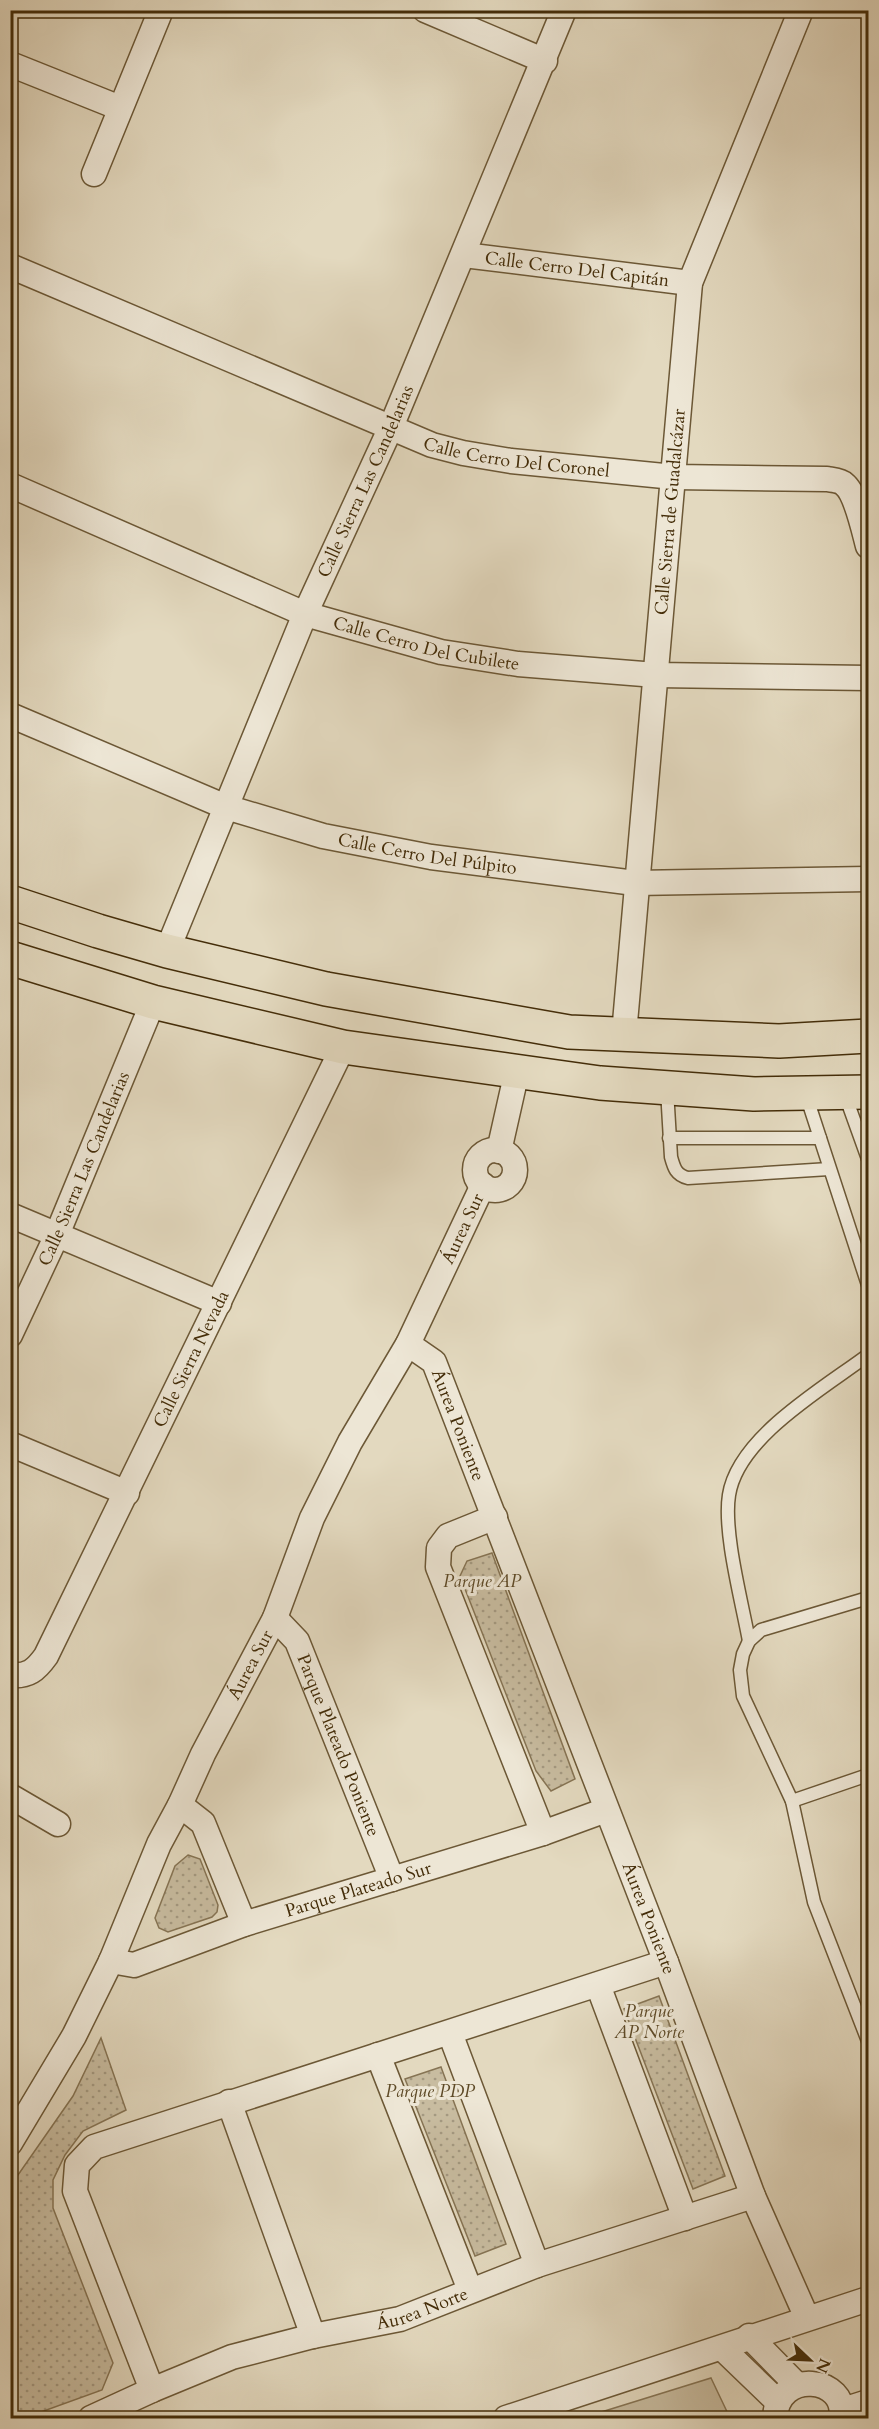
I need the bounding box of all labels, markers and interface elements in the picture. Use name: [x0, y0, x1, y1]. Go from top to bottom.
street label: Calle Cerro Del Capitán: [483, 246, 671, 293]
street label: Calle Sierra Las Candelarias: [311, 381, 420, 582]
street label: Calle Sierra de Guadalcázar: [649, 408, 692, 616]
street label: Calle Cerro Del Coronel: [419, 431, 611, 484]
street label: Calle Cerro Del Cubilete: [330, 610, 521, 677]
street label: Calle Cerro Del Púlpito: [336, 827, 518, 881]
street label: Calle Sierra Las Candelarias: [32, 1068, 136, 1270]
street label: Áurea Sur: [435, 1189, 491, 1268]
street label: Calle Sierra Nevada: [147, 1286, 236, 1432]
street label: Áurea Poniente: [425, 1365, 491, 1485]
park label: Parque AP: [443, 1569, 522, 1594]
street label: Áurea Sur: [222, 1625, 280, 1704]
street label: Parque Plateado Poniente: [290, 1650, 386, 1840]
street label: Parque Plateado Sur: [282, 1856, 435, 1924]
street label: Áurea Poniente: [616, 1859, 681, 1978]
park label: Parque AP Norte: [613, 1999, 685, 2045]
park label: Parque PDP: [385, 2079, 476, 2104]
street label: Áurea Norte: [374, 2281, 472, 2336]
north arrow: [780, 2330, 840, 2390]
text: N: [810, 2355, 836, 2376]

